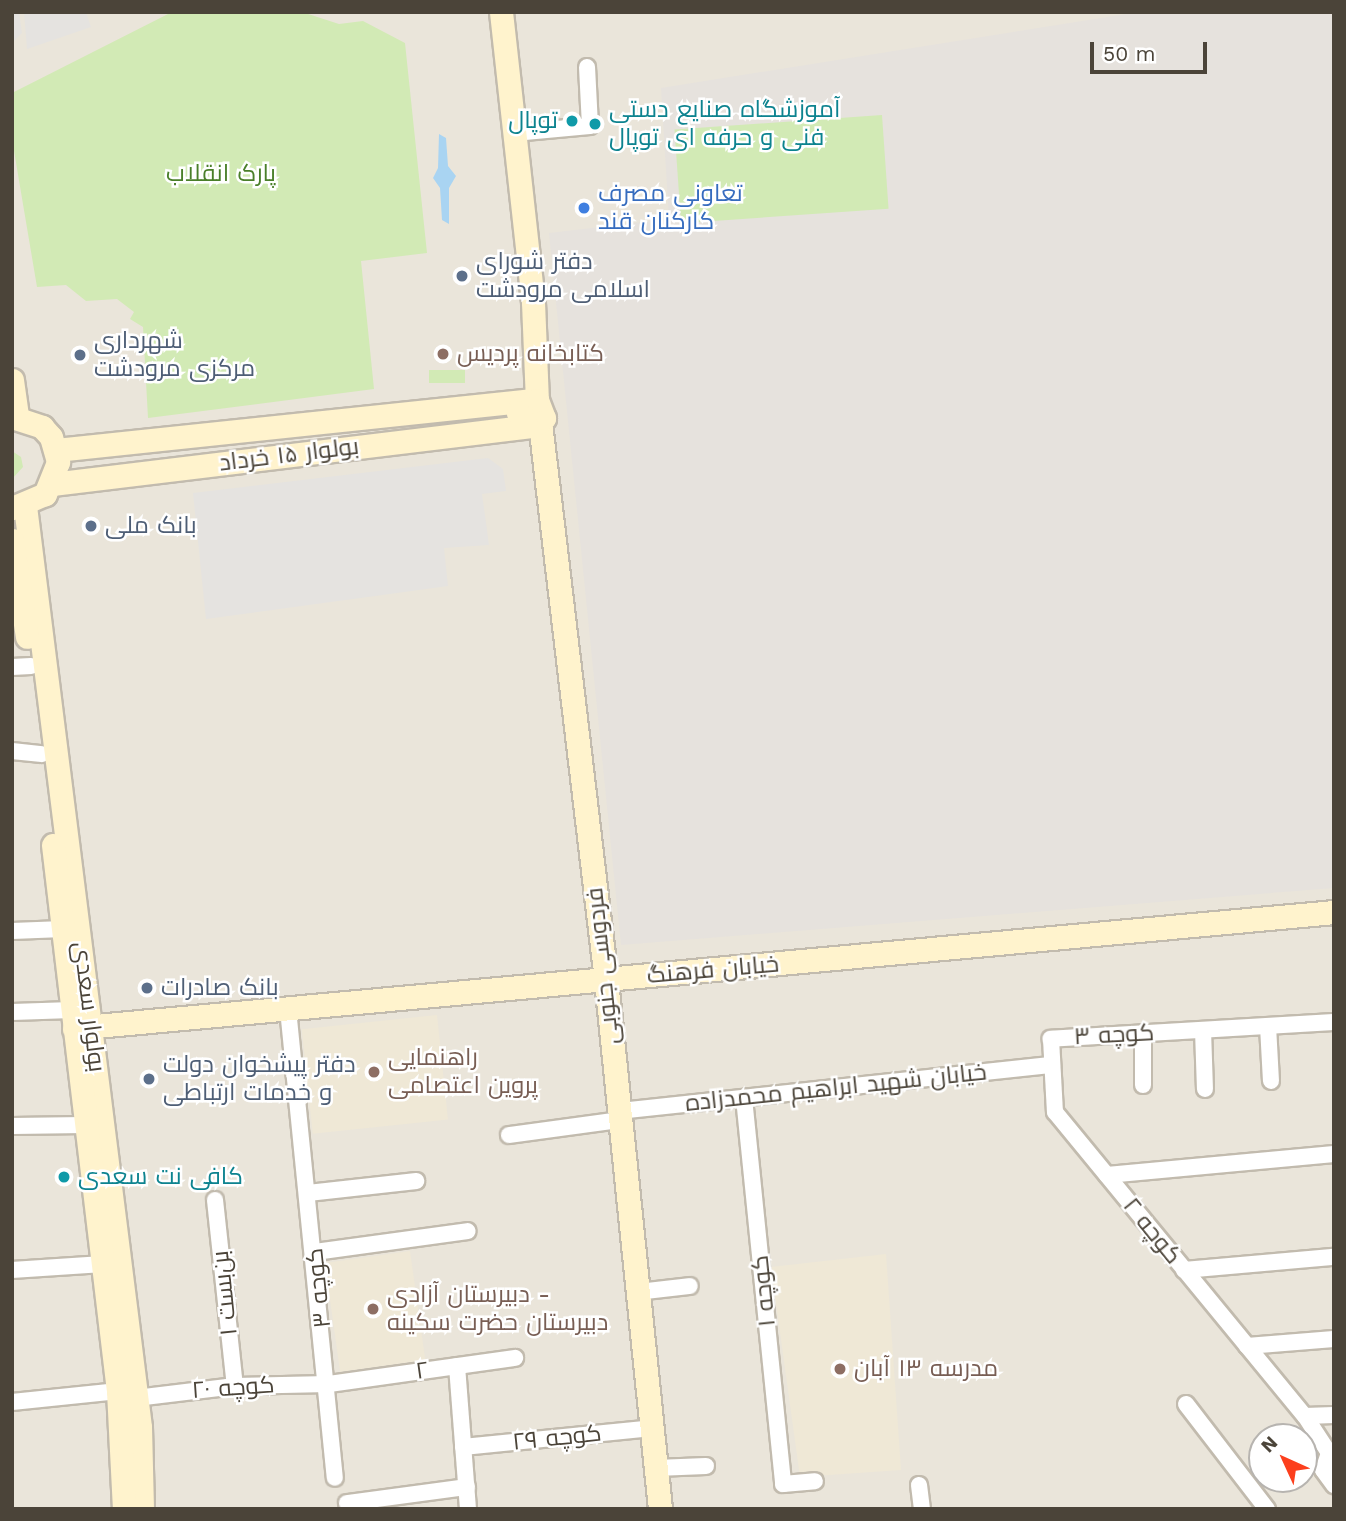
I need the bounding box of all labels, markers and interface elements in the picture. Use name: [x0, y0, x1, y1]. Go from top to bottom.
scale bar: [1094, 28, 1211, 72]
text: 50 m: [1103, 41, 1155, 66]
place label: آموزشگاه صنایع دستی فنی و حرفه ای توپال: [609, 96, 840, 152]
place label: توپال: [508, 107, 558, 135]
marker: توپال: [564, 113, 580, 129]
marker: آموزشگاه صنایع دستی فنی و حرفه ای توپال: [587, 116, 603, 132]
park label: پارک انقلاب: [166, 160, 276, 188]
place label: تعاونی مصرف کارکنان قند: [598, 180, 743, 236]
marker: تعاونی مصرف کارکنان قند: [576, 200, 592, 216]
place label: دفتر شورای اسلامی مرودشت: [476, 248, 650, 304]
marker: دفتر شورای اسلامی مرودشت: [454, 268, 470, 284]
place label: شهرداری مرکزی مرودشت: [94, 327, 255, 383]
place label: کتابخانه پردیس: [457, 340, 604, 368]
marker: کتابخانه پردیس: [435, 346, 451, 362]
marker: شهرداری مرکزی مرودشت: [72, 347, 88, 363]
street label: بولوار ۱۵ خرداد: [217, 432, 361, 478]
place label: بانک ملی: [105, 512, 197, 540]
marker: بانک ملی: [83, 518, 99, 534]
street label: فردوسی جنوبی: [580, 886, 626, 1046]
street label: بولوار سعدی: [67, 940, 111, 1074]
street label: خیابان فرهنگ: [646, 950, 780, 990]
place label: بانک صادرات: [161, 974, 279, 1002]
marker: بانک صادرات: [139, 980, 155, 996]
street label: کوچه ۳: [1073, 1019, 1155, 1051]
place label: راهنمایی پروین اعتصامی: [388, 1044, 538, 1100]
place label: دفتر پیشخوان دولت و خدمات ارتباطی: [163, 1051, 356, 1107]
street label: خیابان شهید ابراهیم محمدزاده: [684, 1058, 988, 1118]
marker: راهنمایی پروین اعتصامی: [366, 1064, 382, 1080]
marker: دفتر پیشخوان دولت و خدمات ارتباطی: [141, 1071, 157, 1087]
place label: کافی نت سعدی: [78, 1163, 243, 1191]
marker: کافی نت سعدی: [56, 1169, 72, 1185]
street label: کوچه ۲: [1117, 1192, 1187, 1270]
street label: کوچه ۳: [300, 1246, 338, 1330]
street label: بن‌بست ۱: [206, 1249, 244, 1337]
street label: کوچه ۱: [746, 1254, 782, 1328]
place label: دبیرستان آزادی - دبیرستان حضرت سکینه: [387, 1281, 608, 1337]
marker: دبیرستان آزادی - دبیرستان حضرت سکینه: [365, 1301, 381, 1317]
place label: مدرسه ۱۳ آبان: [854, 1355, 998, 1383]
street label: ۲: [414, 1356, 430, 1386]
marker: مدرسه ۱۳ آبان: [832, 1361, 848, 1377]
street label: کوچه ۲۰: [191, 1371, 275, 1405]
street label: کوچه ۲۹: [511, 1419, 603, 1457]
north arrow: [1248, 1423, 1318, 1493]
text: N: [1256, 1431, 1282, 1457]

